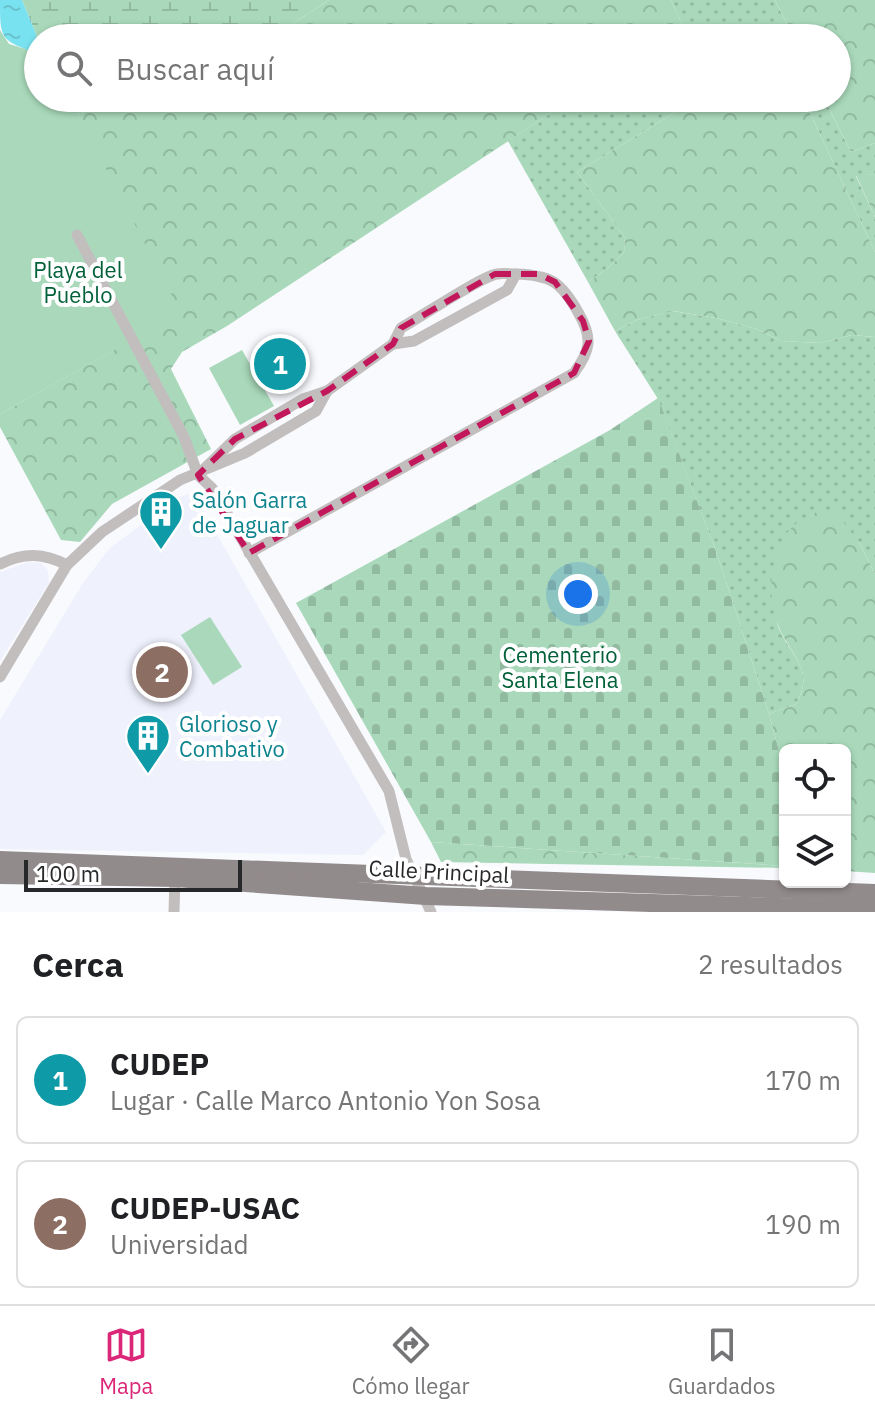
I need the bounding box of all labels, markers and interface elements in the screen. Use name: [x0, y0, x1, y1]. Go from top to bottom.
search box: [24, 24, 851, 112]
icon: search: [52, 46, 96, 90]
text: Buscar aquí: [116, 49, 274, 88]
park label: Playa del Pueblo: [33, 255, 123, 309]
pin: 1: [254, 334, 306, 394]
place label: Salón Garra de Jaguar: [192, 485, 308, 539]
building icon: Salón Garra de Jaguar: [137, 488, 185, 551]
your location: [558, 574, 598, 614]
park label: Cementerio Santa Elena: [502, 640, 619, 694]
pin: 2: [136, 642, 188, 702]
place label: Glorioso y Combativo: [179, 709, 285, 763]
building icon: Glorioso y Combativo: [124, 712, 172, 775]
map controls: [779, 744, 851, 888]
button: locate: [779, 744, 851, 816]
button: layers: [779, 816, 851, 888]
street label: Calle Principal: [368, 853, 510, 889]
scale bar: [24, 856, 242, 892]
text: 100 m: [36, 859, 100, 888]
text: Cerca: [32, 942, 124, 986]
text: 2 resultados: [698, 947, 843, 981]
text: CUDEP: [110, 1044, 209, 1083]
text: 1: [52, 1063, 68, 1097]
text: 170 m: [765, 1063, 841, 1097]
text: Lugar · Calle Marco Antonio Yon Sosa: [110, 1083, 541, 1117]
text: CUDEP-USAC: [110, 1188, 300, 1227]
text: 2: [52, 1207, 68, 1241]
text: 190 m: [765, 1207, 841, 1241]
text: Universidad: [110, 1227, 249, 1261]
tab: Mapa: [99, 1323, 153, 1400]
tab: Cómo llegar: [352, 1323, 470, 1400]
tab: Guardados: [668, 1323, 776, 1400]

